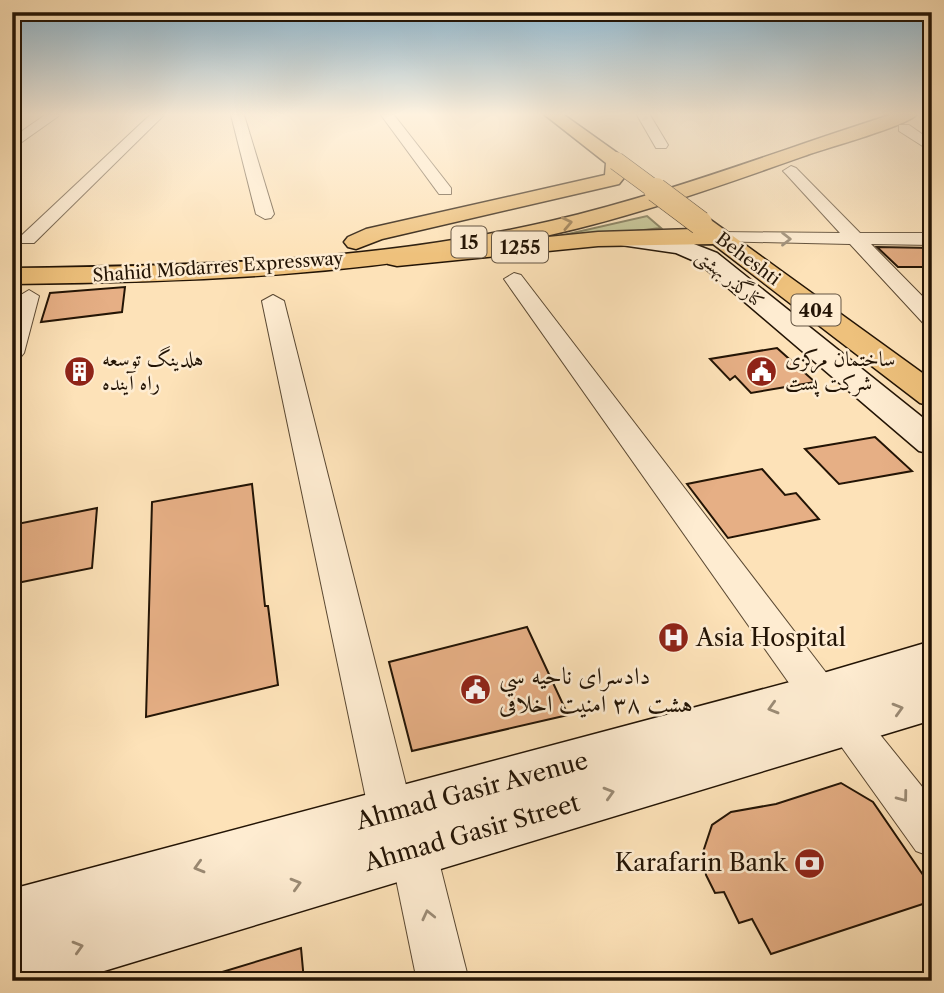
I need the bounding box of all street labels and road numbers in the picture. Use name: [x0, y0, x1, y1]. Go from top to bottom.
road number: 15: [452, 226, 486, 258]
street label: Beheshti: [711, 228, 785, 291]
road number: 1255: [492, 232, 548, 262]
street label: کنارگذر بهشتی: [690, 244, 770, 314]
street label: Shahid Modarres Expressway: [92, 247, 345, 287]
road number: 404: [792, 294, 840, 326]
street label: Ahmad Gasir Avenue: [352, 746, 591, 836]
street label: Ahmad Gasir Street: [360, 788, 583, 877]

